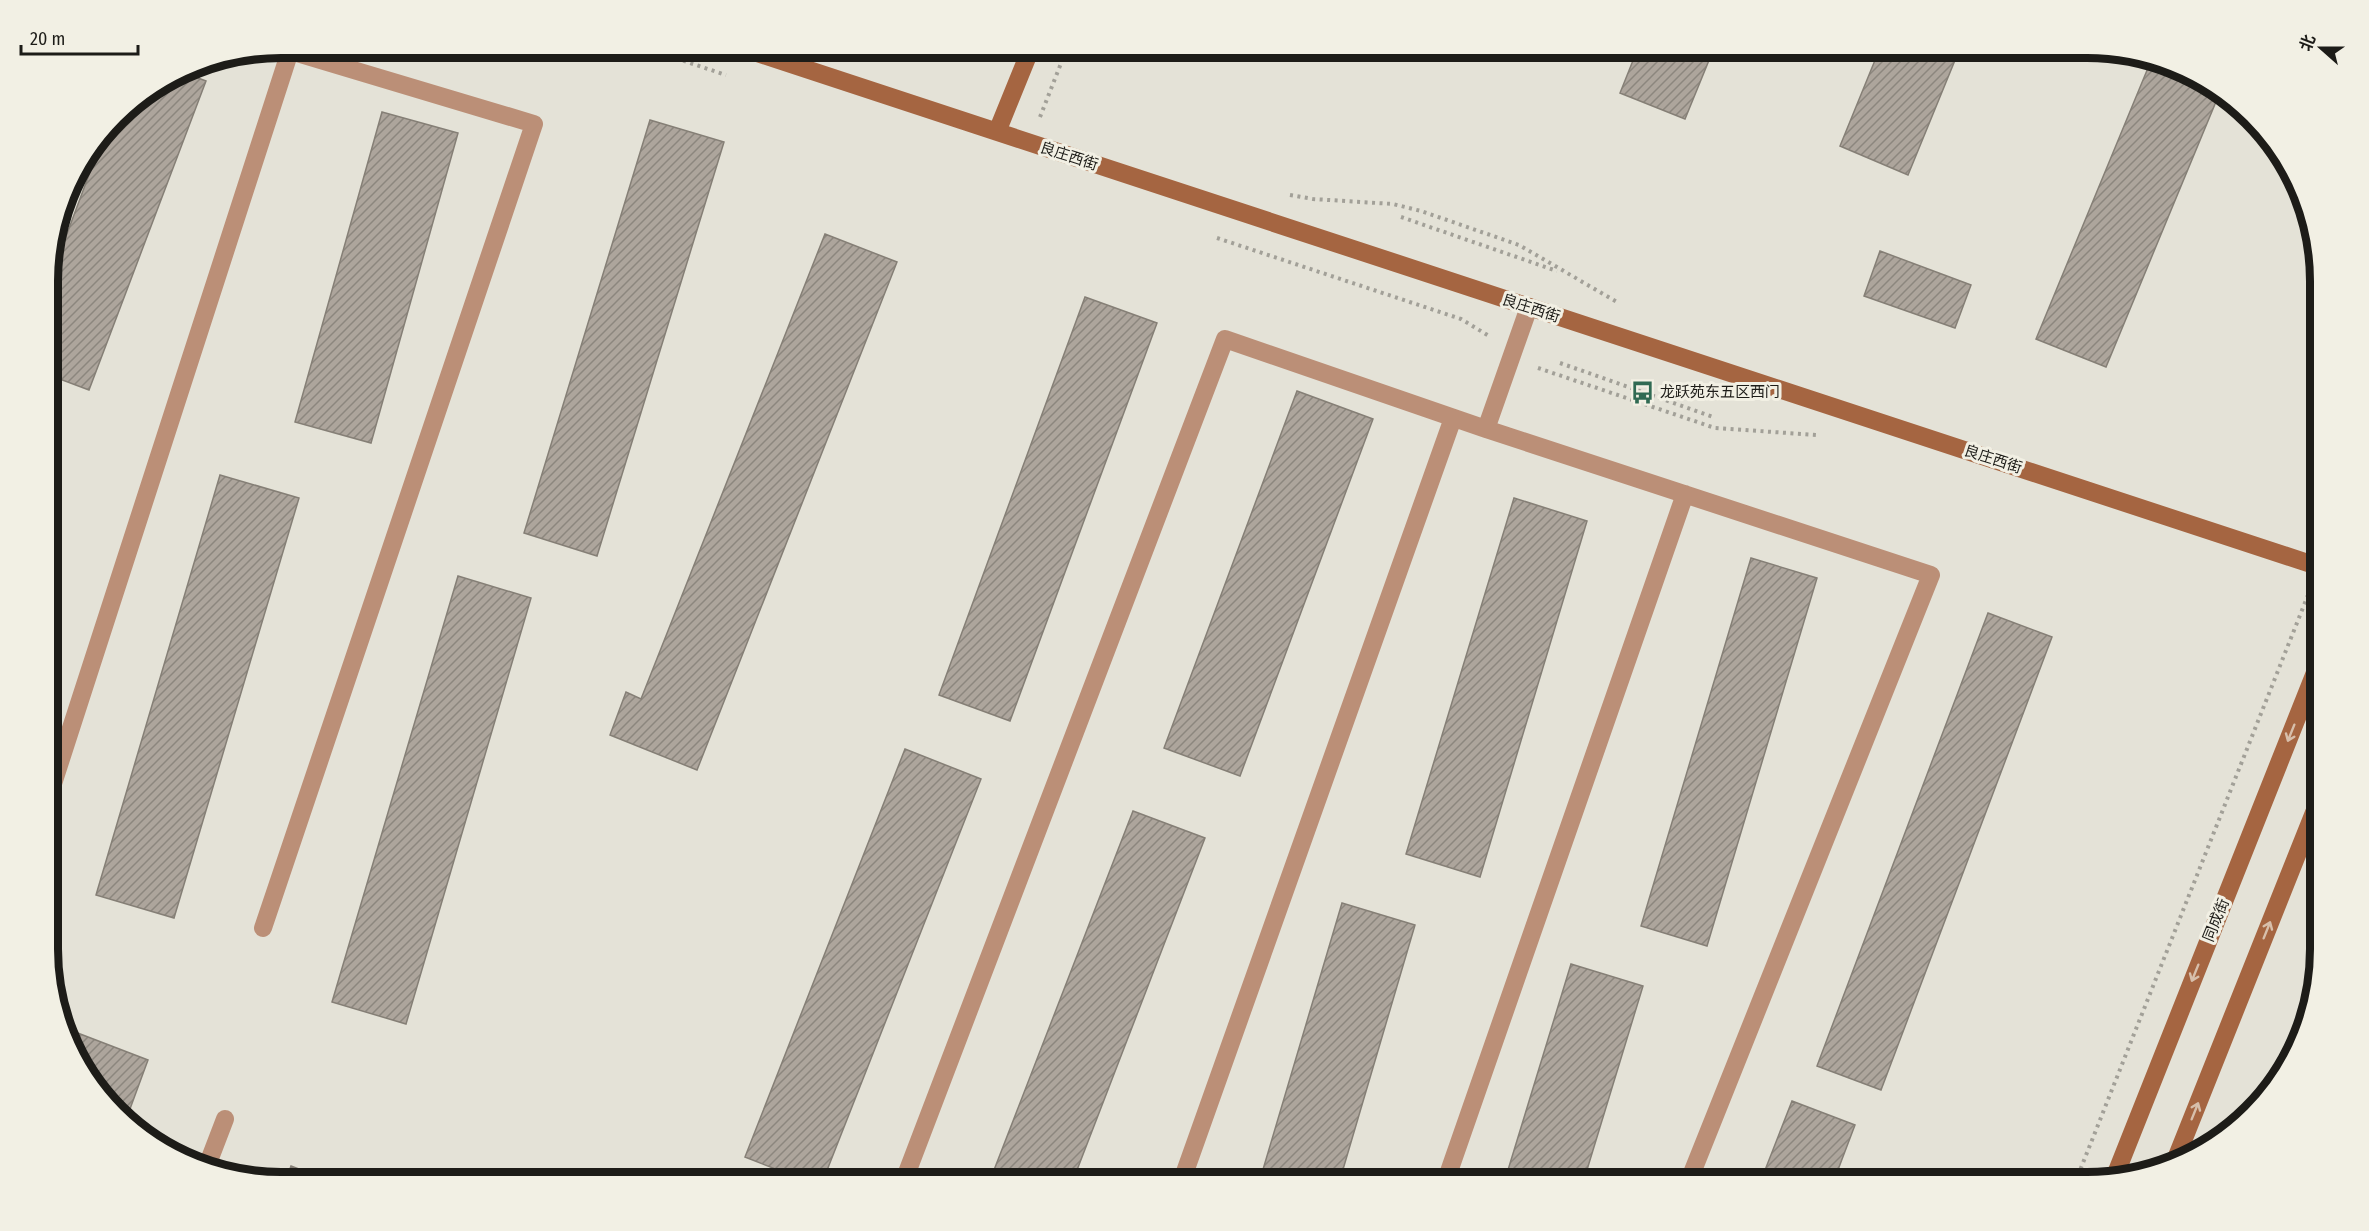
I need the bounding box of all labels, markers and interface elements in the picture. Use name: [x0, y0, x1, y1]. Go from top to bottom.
scale bar: [21, 18, 138, 56]
north arrow: [2291, 18, 2351, 78]
text: 20 m: [30, 28, 65, 50]
text: 北: [2296, 32, 2319, 54]
street label: 良庄西街: [1038, 138, 1100, 174]
street label: 良庄西街: [1500, 290, 1562, 326]
bus stop icon: 龙跃苑东五区西门: [1629, 379, 1655, 405]
place label: 龙跃苑东五区西门: [1660, 383, 1780, 401]
street label: 良庄西街: [1962, 441, 2024, 477]
one-way arrow: [2285, 724, 2296, 742]
street label: 同成街: [2199, 896, 2233, 944]
one-way arrow: [2262, 921, 2273, 940]
one-way arrow: [2189, 963, 2200, 982]
one-way arrow: [2190, 1102, 2201, 1121]

